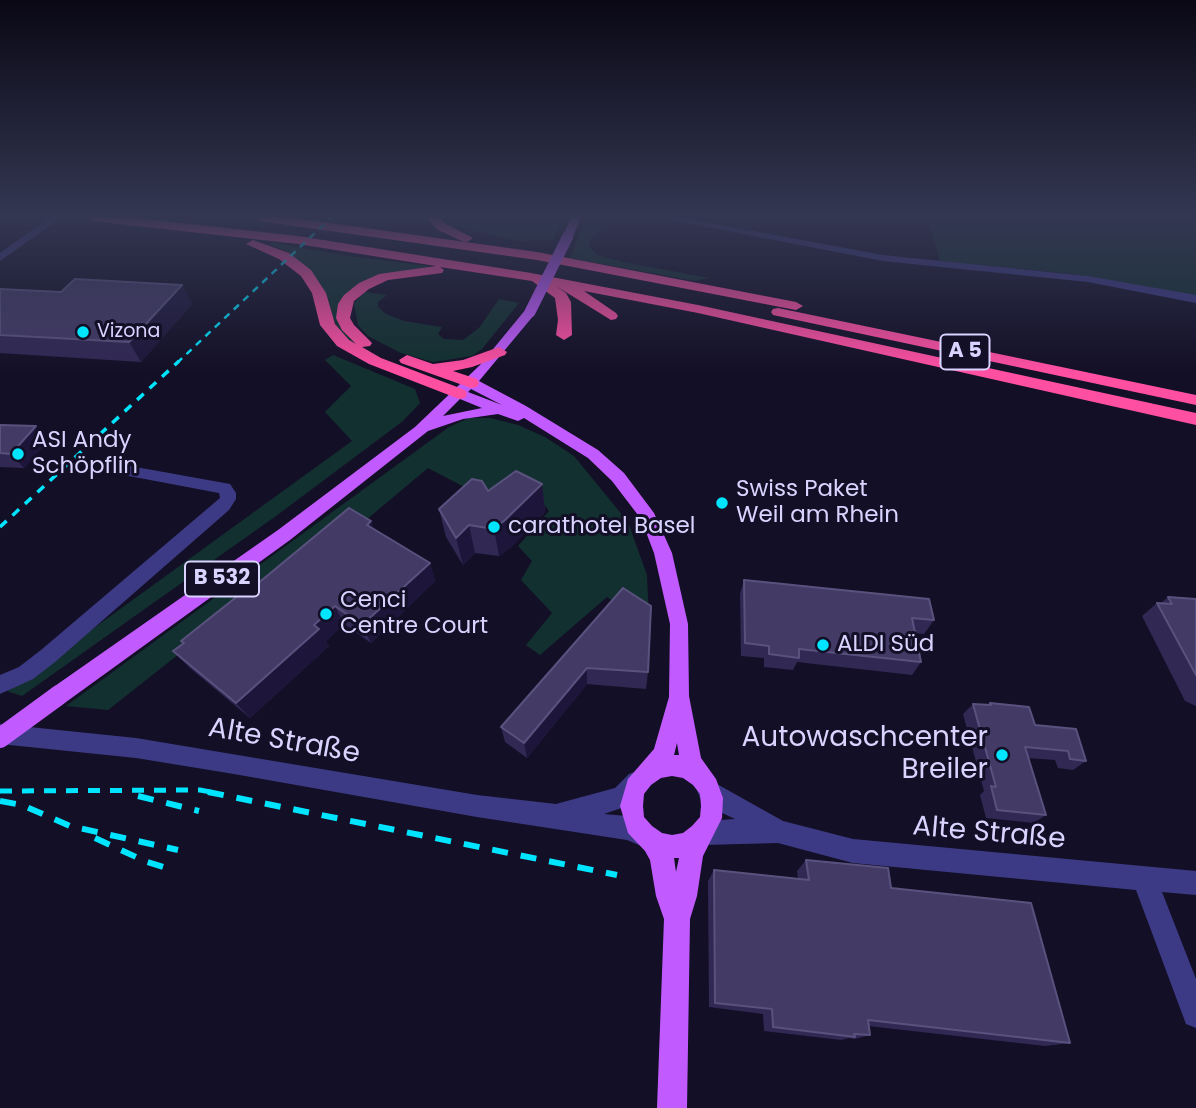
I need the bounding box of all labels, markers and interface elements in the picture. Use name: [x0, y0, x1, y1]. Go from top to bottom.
place label: Vizona: [97, 321, 160, 343]
marker: Vizona: [75, 324, 91, 340]
road number: A 5: [940, 334, 990, 370]
place label: ASI Andy Schöpflin: [32, 427, 138, 481]
marker: ASI Andy Schöpflin: [10, 446, 26, 462]
place label: Swiss Paket Weil am Rhein: [736, 476, 899, 530]
marker: Swiss Paket Weil am Rhein: [714, 495, 730, 511]
place label: carathotel Basel: [508, 513, 695, 541]
marker: carathotel Basel: [486, 519, 502, 535]
road number: B 532: [185, 562, 259, 596]
place label: Cenci Centre Court: [340, 587, 488, 641]
marker: Cenci Centre Court: [318, 606, 334, 622]
place label: ALDI Süd: [837, 631, 934, 659]
marker: ALDI Süd: [815, 637, 831, 653]
street label: Alte Straße: [206, 712, 362, 772]
place label: Autowaschcenter Breiler: [741, 722, 988, 788]
marker: Autowaschcenter Breiler: [994, 747, 1010, 763]
street label: Alte Straße: [911, 811, 1067, 857]

